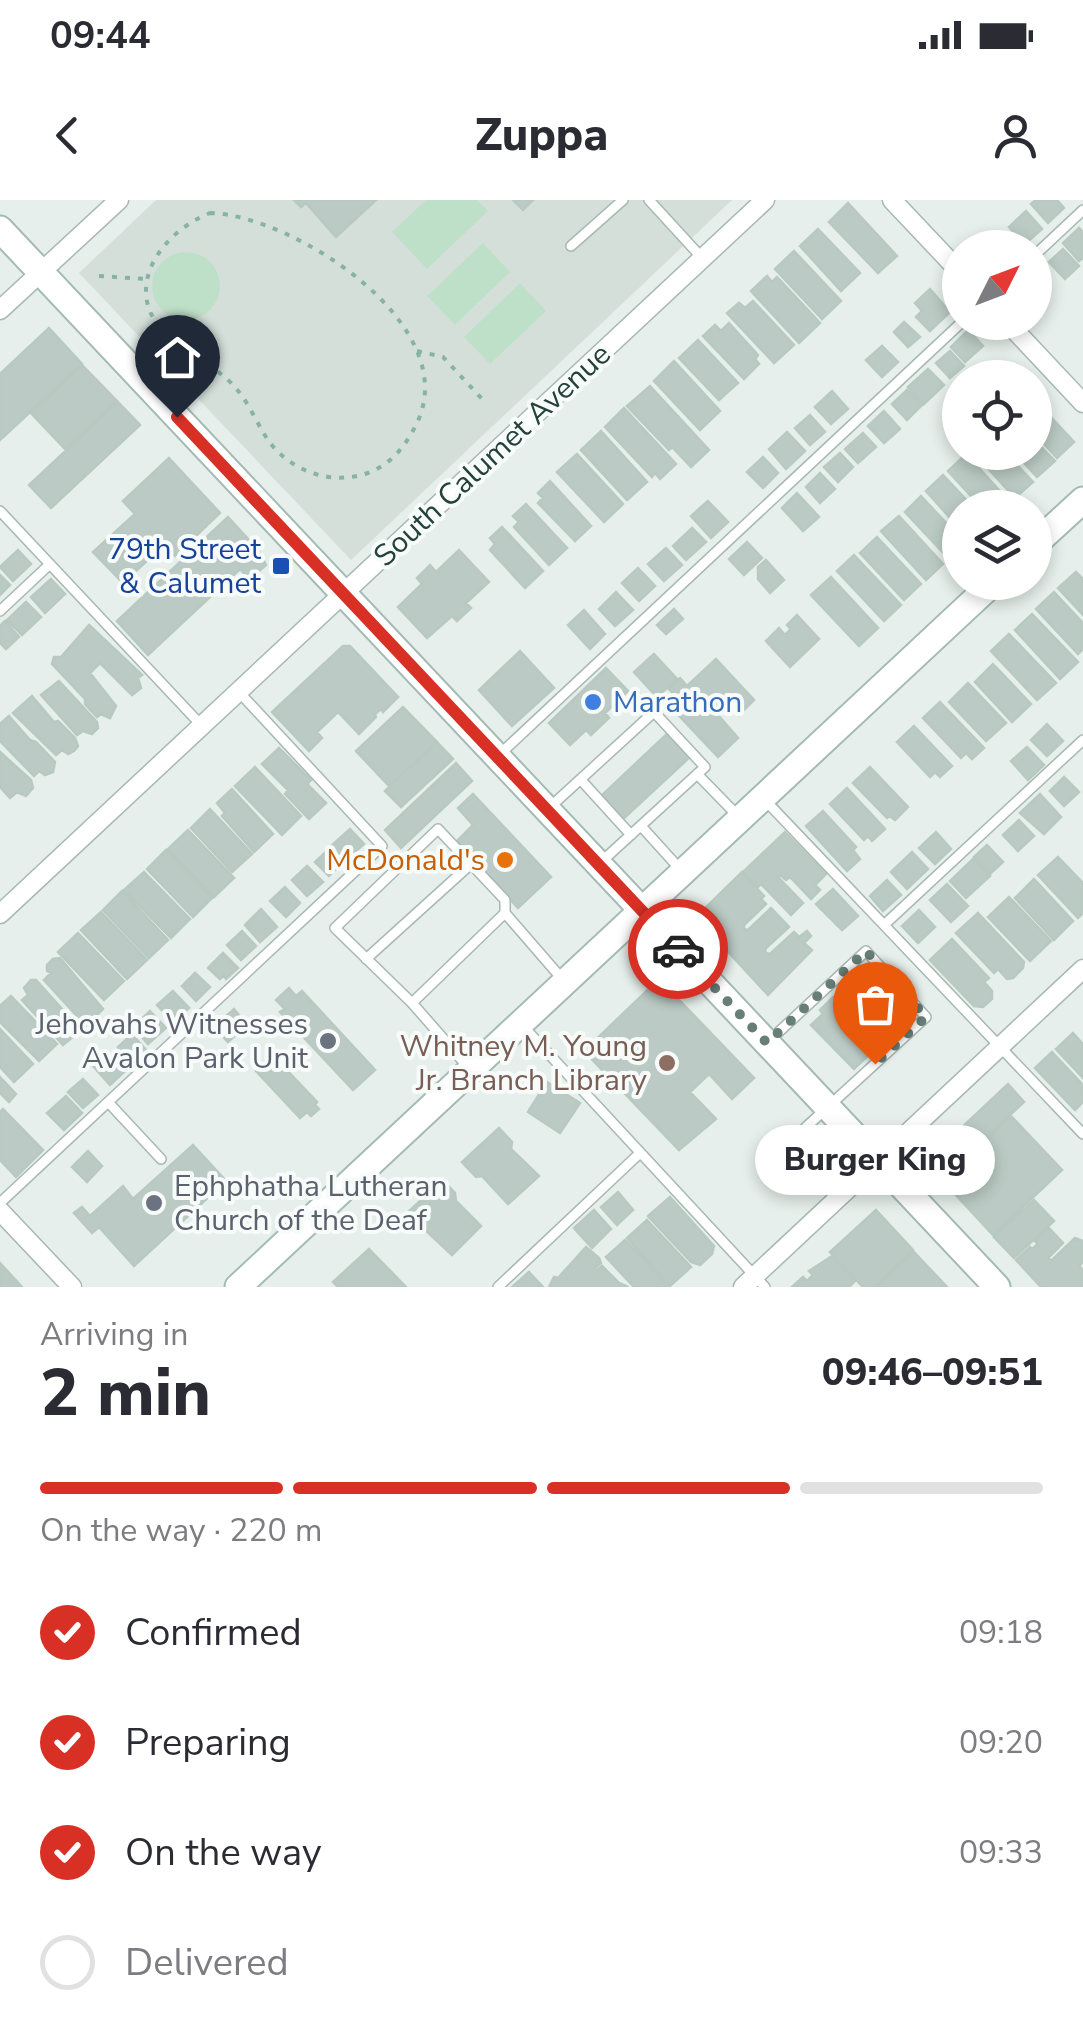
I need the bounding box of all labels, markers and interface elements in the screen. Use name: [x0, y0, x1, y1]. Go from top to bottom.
text: 09:44: [50, 10, 151, 61]
text: Zuppa: [475, 105, 608, 166]
icon: back: [40, 108, 95, 163]
icon: person: [988, 108, 1043, 163]
north arrow: [942, 230, 1052, 340]
map controls: [942, 230, 1052, 600]
pin: [135, 315, 220, 418]
icon: home: [150, 330, 205, 385]
street label: South Calumet Avenue: [365, 335, 620, 576]
button: locate: [942, 360, 1052, 470]
button: layers: [942, 490, 1052, 600]
place label: 79th Street & Calumet: [108, 529, 261, 604]
marker: 79th Street & Calumet: [270, 555, 292, 577]
place label: Marathon: [613, 682, 742, 723]
marker: Marathon: [582, 691, 604, 713]
place label: McDonald's: [326, 840, 485, 881]
marker: McDonald's: [494, 849, 516, 871]
courier: [628, 899, 728, 999]
icon: car: [651, 922, 706, 977]
pin: [833, 962, 918, 1065]
icon: bag: [848, 977, 903, 1032]
place label: Jehovahs Witnesses Avalon Park Unit: [35, 1004, 308, 1079]
place label: Whitney M. Young Jr. Branch Library: [400, 1026, 648, 1101]
marker: Jehovahs Witnesses Avalon Park Unit: [317, 1030, 339, 1052]
marker: Whitney M. Young Jr. Branch Library: [656, 1052, 678, 1074]
callout: Burger King: [755, 1124, 995, 1194]
text: Burger King: [784, 1138, 966, 1181]
place label: Ephphatha Lutheran Church of the Deaf: [174, 1166, 447, 1241]
marker: Ephphatha Lutheran Church of the Deaf: [143, 1192, 165, 1214]
text: Arriving in: [40, 1313, 188, 1356]
text: 09:46–09:51: [822, 1347, 1043, 1398]
text: 2 min: [40, 1349, 211, 1438]
text: On the way · 220 m: [40, 1509, 322, 1552]
icon: check: [40, 1605, 95, 1660]
text: Confirmed: [125, 1607, 302, 1658]
text: 09:18: [959, 1611, 1043, 1654]
icon: check: [40, 1715, 95, 1770]
text: Preparing: [125, 1717, 291, 1768]
text: 09:20: [959, 1721, 1043, 1764]
icon: check: [40, 1825, 95, 1880]
text: On the way: [125, 1827, 321, 1878]
text: 09:33: [959, 1831, 1043, 1874]
text: Delivered: [125, 1937, 289, 1988]

